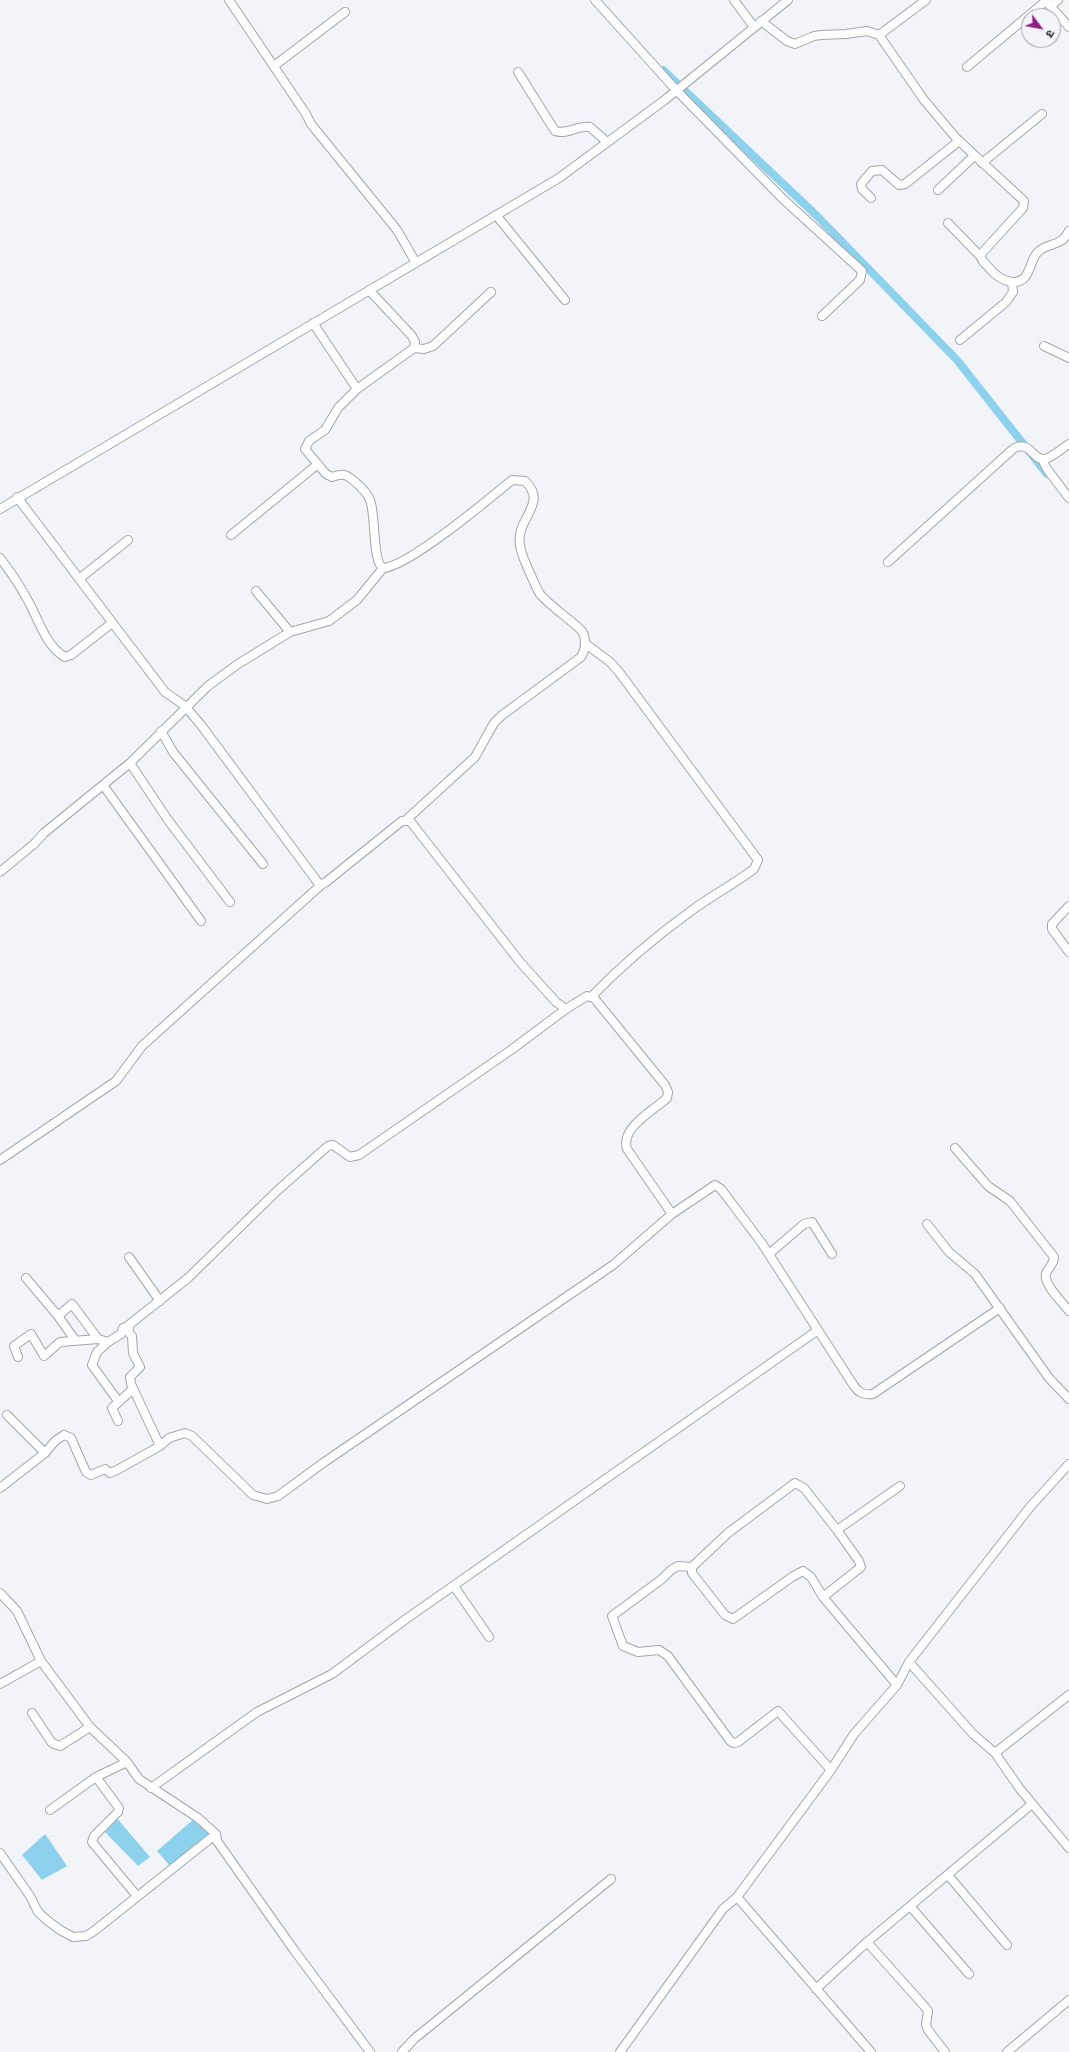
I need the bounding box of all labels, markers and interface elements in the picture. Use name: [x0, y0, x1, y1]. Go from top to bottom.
north arrow: [1021, 8, 1061, 48]
text: उ: [1043, 27, 1058, 40]

